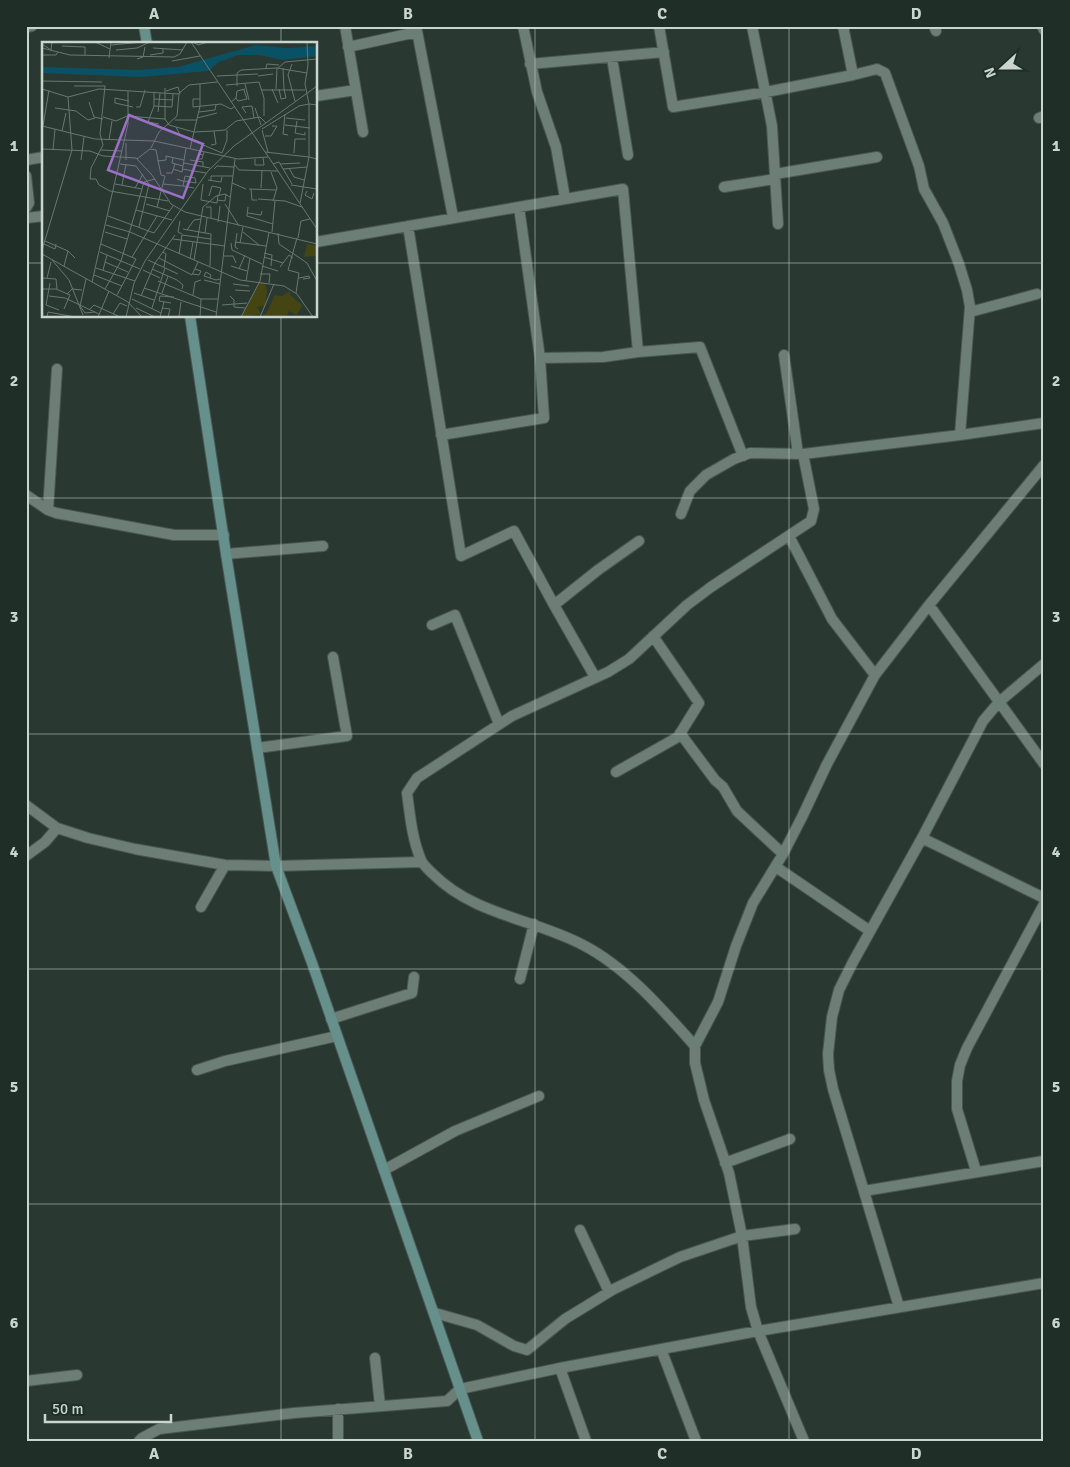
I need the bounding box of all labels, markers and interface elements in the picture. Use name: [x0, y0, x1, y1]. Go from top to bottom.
text: A: [149, 4, 160, 24]
text: B: [403, 4, 413, 24]
text: C: [657, 4, 667, 24]
text: D: [911, 4, 922, 24]
inset map: [42, 42, 318, 318]
north arrow: [978, 42, 1028, 92]
text: N: [981, 65, 1000, 80]
text: 1: [10, 136, 19, 156]
text: 1: [1052, 136, 1061, 156]
text: 2: [10, 371, 18, 391]
text: 2: [1052, 371, 1060, 391]
text: 3: [10, 607, 18, 627]
text: 3: [1052, 607, 1060, 627]
text: 4: [10, 842, 19, 862]
text: 4: [1052, 842, 1061, 862]
text: 5: [10, 1077, 18, 1097]
text: 5: [1052, 1077, 1060, 1097]
text: 6: [10, 1313, 19, 1333]
text: 6: [1052, 1313, 1061, 1333]
scale bar: [45, 1392, 171, 1424]
text: 50 m: [52, 1400, 83, 1418]
text: A: [149, 1444, 160, 1464]
text: B: [403, 1444, 413, 1464]
text: C: [657, 1444, 667, 1464]
text: D: [911, 1444, 922, 1464]

